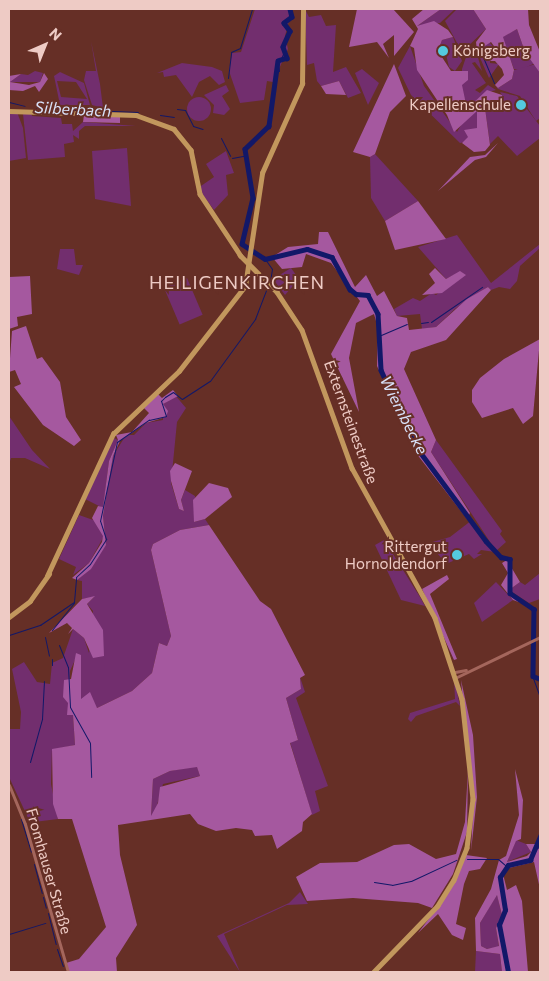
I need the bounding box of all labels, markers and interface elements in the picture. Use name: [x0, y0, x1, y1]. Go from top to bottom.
north arrow: [20, 20, 70, 70]
text: N: [46, 24, 65, 44]
place label: Königsberg: [453, 42, 530, 60]
marker: Königsberg: [437, 45, 449, 57]
place label: Kapellenschule: [409, 96, 511, 114]
water label: Silberbach: [34, 97, 112, 121]
marker: Kapellenschule: [515, 99, 527, 111]
district label: HEILIGENKIRCHEN: [147, 271, 327, 293]
street label: Externsteinestraße: [320, 358, 382, 486]
water label: Wiembecke: [376, 373, 432, 457]
place label: Rittergut Hornoldendorf: [345, 537, 447, 572]
marker: Rittergut Hornoldendorf: [451, 549, 463, 561]
street label: Fromhauser Straße: [22, 806, 76, 936]

